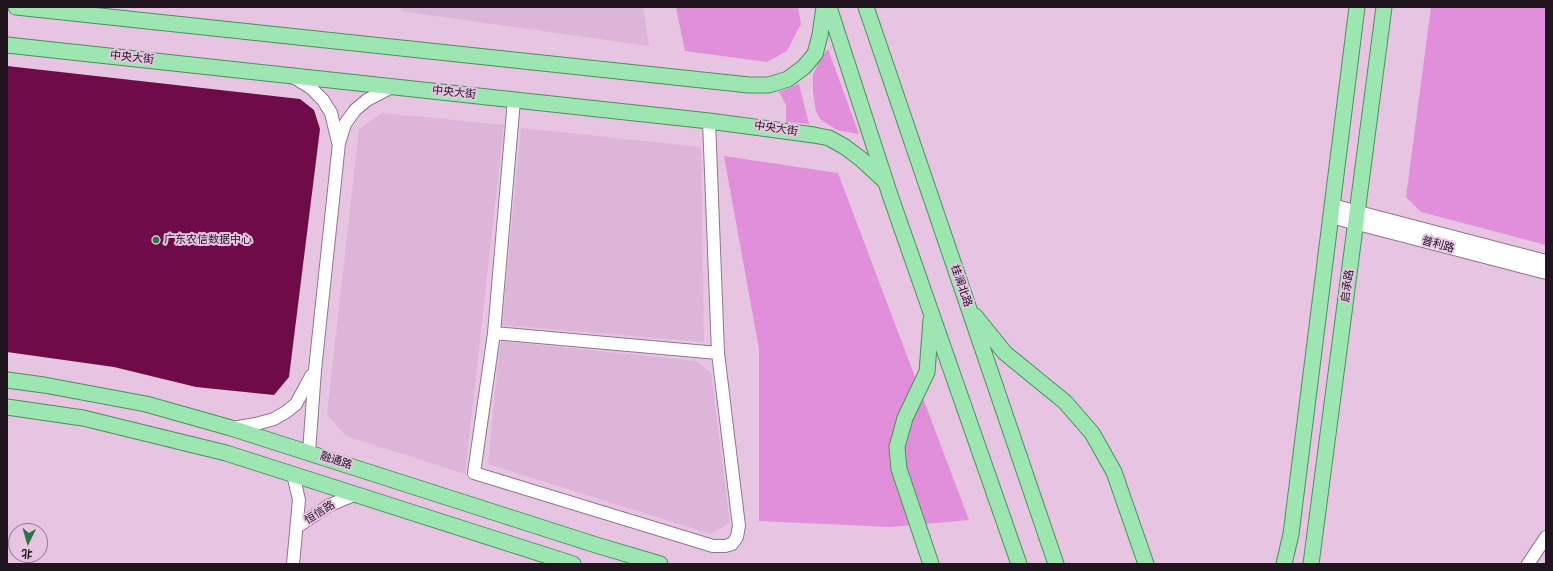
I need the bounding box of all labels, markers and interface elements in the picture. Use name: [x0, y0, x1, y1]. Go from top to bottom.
street label: 中央大街: [109, 49, 155, 67]
street label: 中央大街: [431, 84, 477, 102]
street label: 中央大街: [753, 119, 799, 139]
place label: 广东农信数据中心: [164, 233, 252, 247]
street label: 普利路: [1420, 234, 1456, 256]
marker: 广东农信数据中心: [151, 235, 161, 245]
street label: 桂澜北路: [948, 263, 974, 309]
street label: 启承路: [1339, 269, 1357, 303]
street label: 融通路: [318, 450, 354, 472]
street label: 恒信路: [303, 499, 337, 527]
north arrow: [8, 523, 48, 563]
text: 北: [21, 547, 33, 561]

